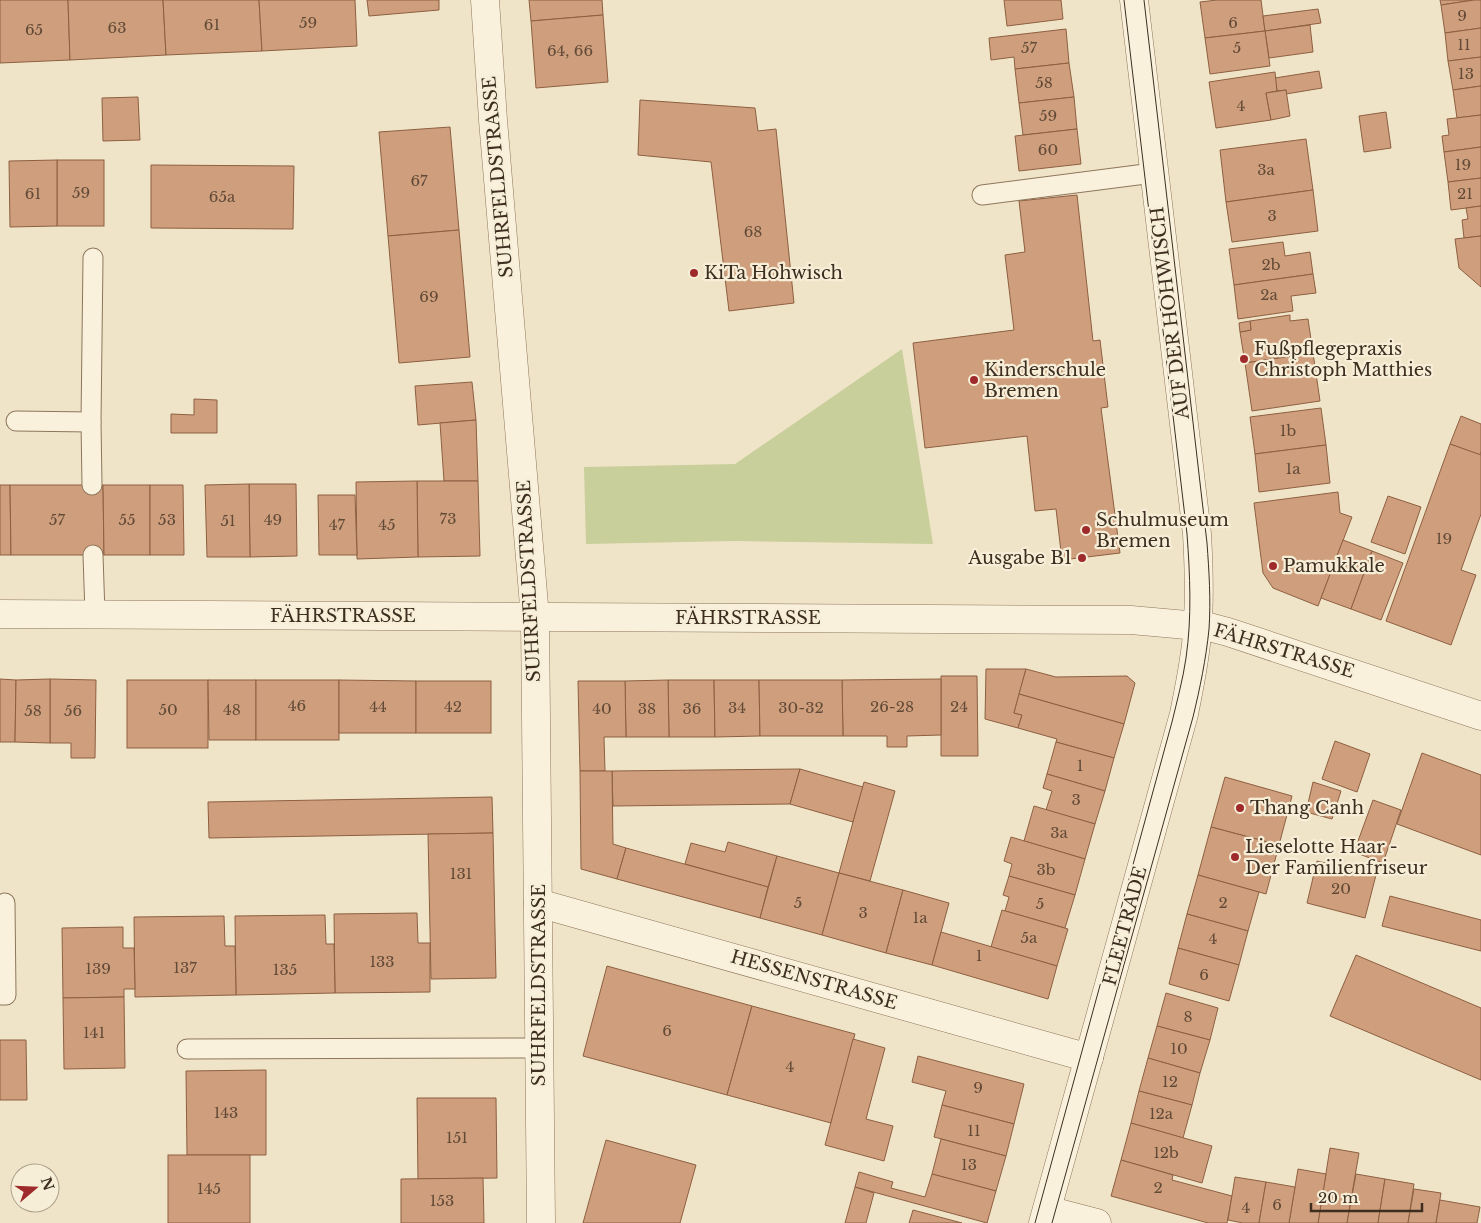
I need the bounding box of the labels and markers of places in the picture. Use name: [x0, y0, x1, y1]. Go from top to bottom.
place label: KiTa Hohwisch: [704, 262, 843, 284]
marker: KiTa Hohwisch: [688, 267, 700, 279]
place label: Fußpflegepraxis Christoph Matthies: [1254, 338, 1432, 381]
marker: Fußpflegepraxis Christoph Matthies: [1238, 353, 1250, 365]
place label: Kinderschule Bremen: [984, 359, 1106, 402]
marker: Kinderschule Bremen: [968, 374, 980, 386]
place label: Schulmuseum Bremen: [1096, 509, 1229, 552]
marker: Schulmuseum Bremen: [1080, 524, 1092, 536]
place label: Ausgabe B1: [967, 547, 1072, 569]
marker: Ausgabe B1: [1076, 552, 1088, 564]
place label: Pamukkale: [1283, 555, 1385, 577]
marker: Pamukkale: [1267, 560, 1279, 572]
place label: Thang Canh: [1250, 797, 1364, 819]
marker: Thang Canh: [1234, 802, 1246, 814]
place label: Lieselotte Haar - Der Familienfriseur: [1245, 836, 1428, 879]
marker: Lieselotte Haar - Der Familienfriseur: [1229, 851, 1241, 863]

